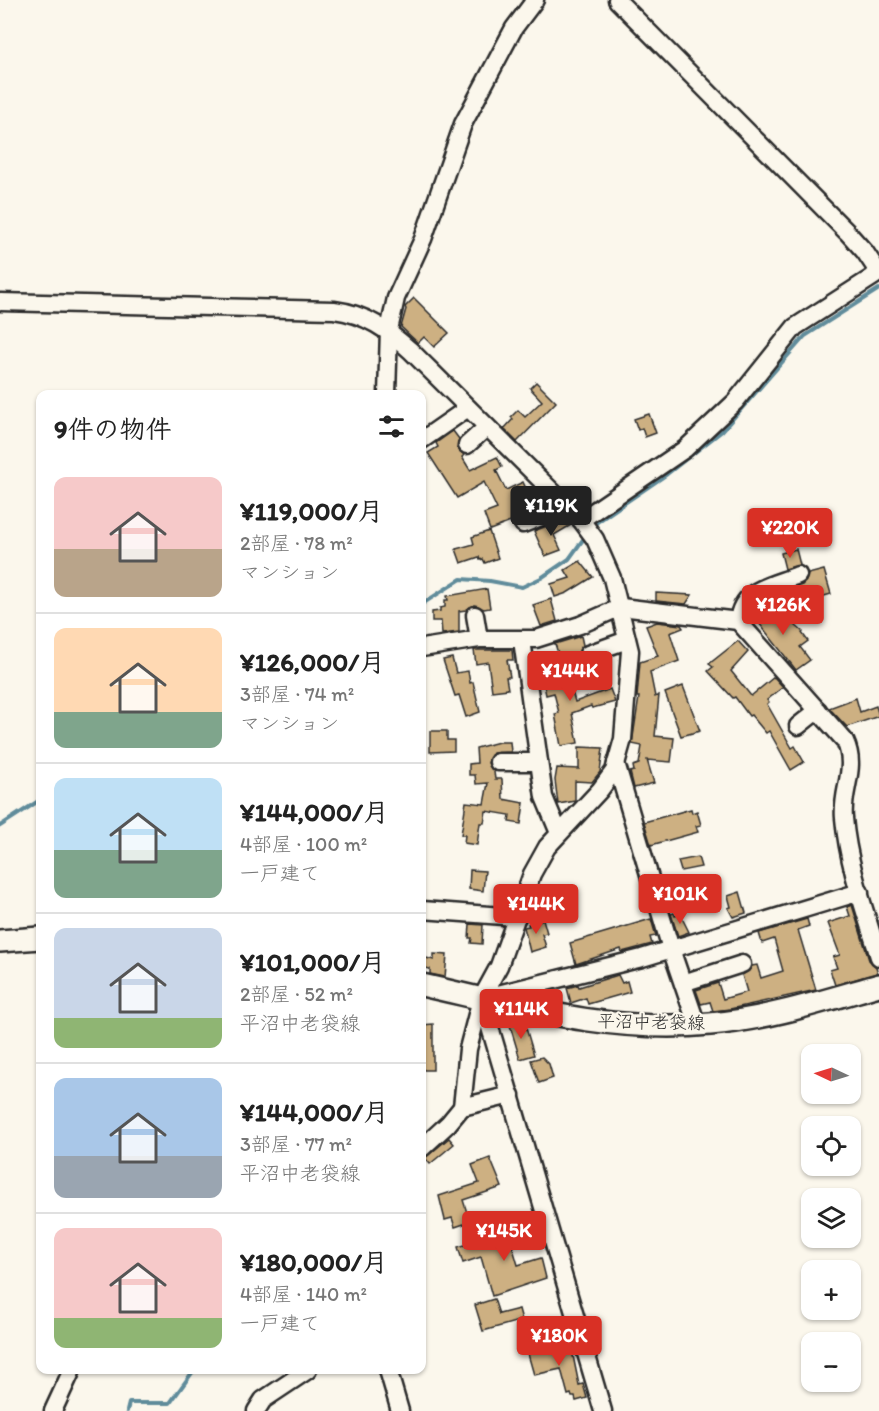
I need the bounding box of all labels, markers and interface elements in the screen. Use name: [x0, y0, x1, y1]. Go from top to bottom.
icon: filters: [375, 410, 408, 443]
text: 9件の物件: [54, 413, 172, 445]
pin: ¥119K: [509, 486, 593, 537]
text: ¥119K: [525, 493, 578, 517]
text: ¥119,000/月: [240, 495, 383, 527]
icon: home: [102, 501, 174, 573]
pin: ¥220K: [748, 508, 832, 559]
text: ¥220K: [761, 515, 819, 539]
text: 2部屋 · 78 m²: [240, 531, 353, 555]
text: マンション: [240, 560, 339, 584]
pin: ¥126K: [741, 585, 825, 636]
text: ¥126K: [756, 592, 810, 616]
text: ¥126,000/月: [240, 646, 385, 678]
pin: ¥144K: [528, 651, 612, 702]
icon: home: [102, 652, 174, 724]
text: ¥144K: [541, 658, 599, 682]
text: 3部屋 · 74 m²: [240, 682, 354, 706]
text: マンション: [240, 711, 339, 735]
text: ¥144,000/月: [240, 796, 389, 828]
icon: home: [102, 802, 174, 874]
text: 4部屋 · 100 m²: [240, 832, 367, 856]
text: 一戸建て: [240, 861, 320, 885]
pin: ¥101K: [638, 874, 722, 925]
text: ¥101K: [653, 881, 707, 905]
pin: ¥144K: [494, 884, 578, 935]
text: ¥144K: [507, 891, 565, 915]
text: ¥101,000/月: [240, 946, 386, 978]
icon: home: [102, 952, 174, 1024]
text: 2部屋 · 52 m²: [240, 982, 353, 1006]
pin: ¥114K: [479, 989, 563, 1040]
text: ¥114K: [494, 996, 548, 1020]
street label: 平沼中老袋線: [597, 1010, 705, 1034]
text: 平沼中老袋線: [240, 1011, 360, 1035]
north arrow: [801, 1044, 861, 1104]
map controls: [801, 1044, 861, 1392]
text: ¥144,000/月: [240, 1096, 389, 1128]
icon: home: [102, 1102, 174, 1174]
button: locate: [801, 1116, 861, 1176]
text: 3部屋 · 77 m²: [240, 1132, 352, 1156]
text: 平沼中老袋線: [240, 1161, 360, 1185]
button: layers: [801, 1188, 861, 1248]
pin: ¥145K: [462, 1211, 546, 1262]
text: ¥145K: [476, 1218, 532, 1242]
text: ¥180,000/月: [240, 1246, 388, 1278]
icon: home: [102, 1252, 174, 1324]
button: +: [801, 1260, 861, 1320]
text: 4部屋 · 140 m²: [240, 1282, 367, 1306]
text: 一戸建て: [240, 1311, 320, 1335]
pin: ¥180K: [517, 1316, 601, 1367]
text: ¥180K: [531, 1323, 587, 1347]
button: −: [801, 1332, 861, 1392]

